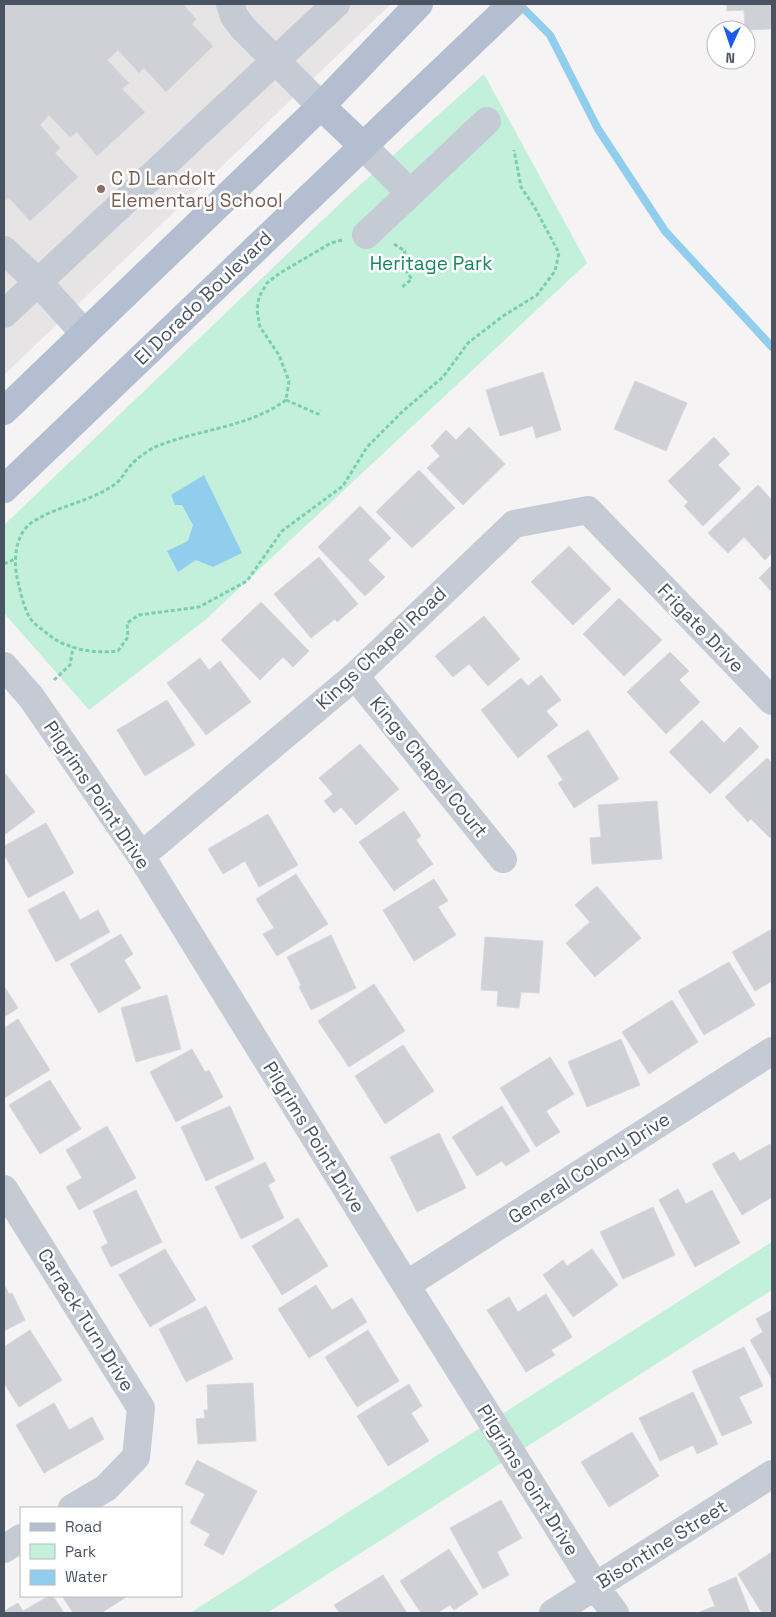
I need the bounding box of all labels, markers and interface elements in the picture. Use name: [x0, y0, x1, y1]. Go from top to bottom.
north arrow: [706, 20, 756, 70]
text: N: [725, 49, 735, 67]
place label: C D Landolt Elementary School: [111, 166, 283, 213]
marker: C D Landolt Elementary School: [95, 183, 107, 195]
street label: El Dorado Boulevard: [129, 226, 277, 370]
park label: Heritage Park: [370, 251, 492, 276]
street label: Frigate Drive: [652, 578, 750, 678]
street label: Kings Chapel Road: [311, 581, 451, 715]
street label: Kings Chapel Court: [364, 691, 494, 843]
street label: Pilgrims Point Drive: [38, 716, 156, 874]
street label: Pilgrims Point Drive: [257, 1057, 371, 1217]
street label: General Colony Drive: [503, 1106, 675, 1230]
street label: Carrack Turn Drive: [32, 1244, 140, 1396]
street label: Pilgrims Point Drive: [471, 1400, 585, 1560]
street label: Bisontine Street: [592, 1494, 732, 1594]
legend: [20, 1507, 182, 1597]
text: Road: [65, 1517, 102, 1536]
text: Park: [65, 1542, 96, 1561]
text: Water: [65, 1567, 108, 1586]

